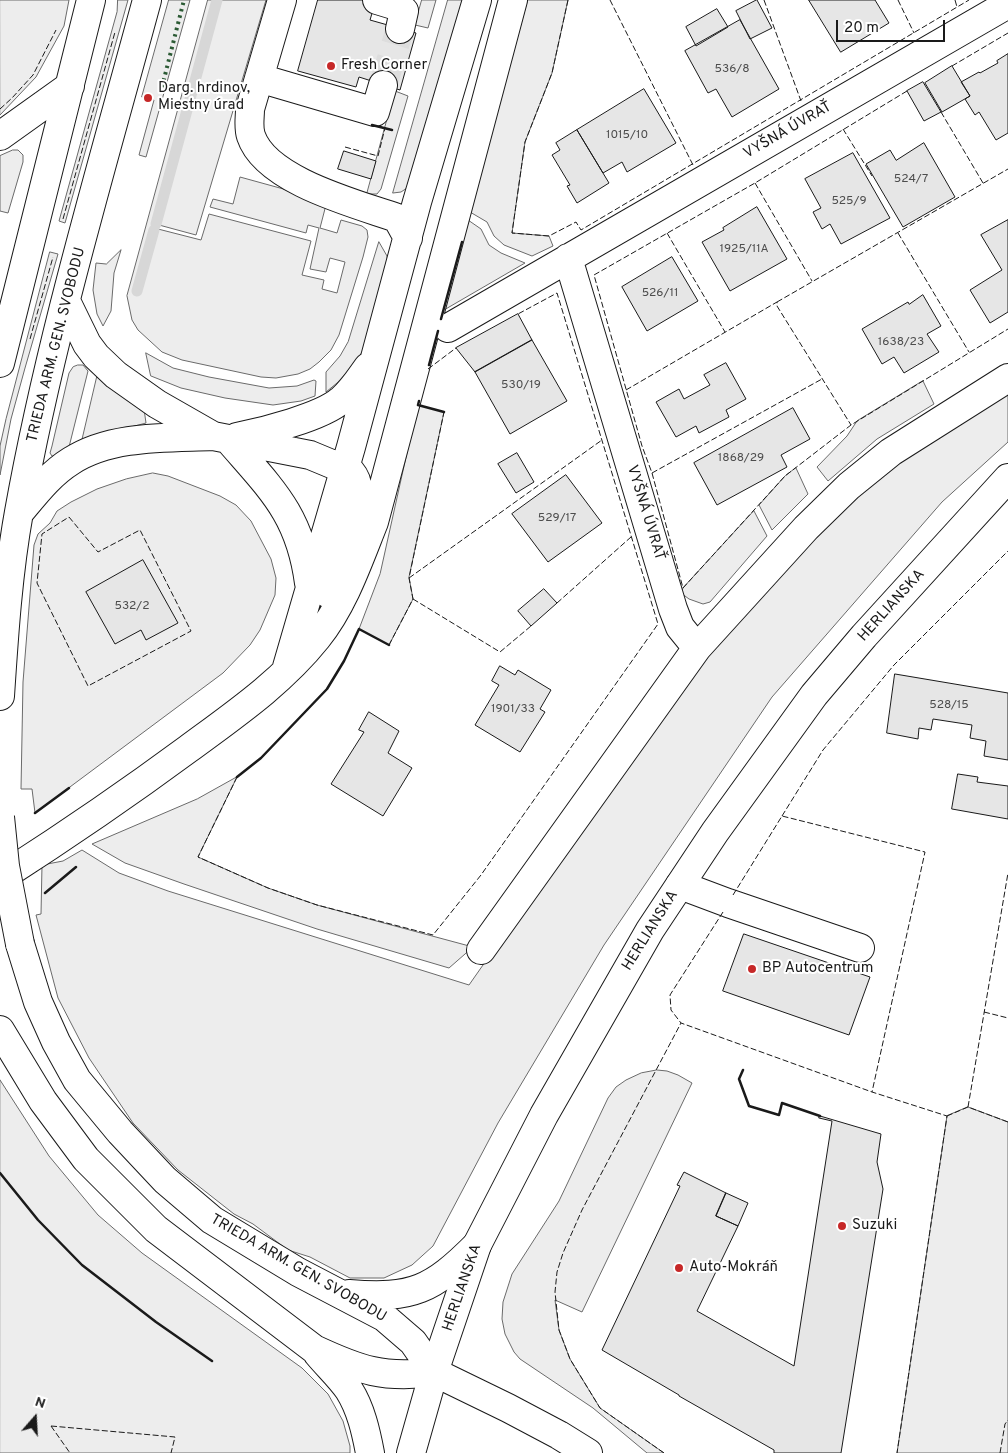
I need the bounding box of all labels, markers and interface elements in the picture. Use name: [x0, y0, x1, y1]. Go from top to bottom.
scale bar: [838, 10, 947, 42]
text: 20 m: [844, 19, 879, 38]
place label: Fresh Corner: [341, 57, 427, 75]
marker: Fresh Corner: [325, 60, 337, 72]
house number: 536/8: [714, 63, 750, 77]
place label: Darg. hrdinov, Miestny úrad: [158, 80, 250, 115]
marker: Darg. hrdinov, Miestny úrad: [142, 92, 154, 104]
street label: VYŠNÁ ÚVRAŤ: [741, 99, 835, 163]
house number: 1015/10: [606, 129, 648, 143]
house number: 524/7: [894, 173, 928, 187]
house number: 525/9: [831, 195, 867, 209]
house number: 1925/11A: [719, 243, 769, 257]
street label: TRIEDA ARM. GEN. SVOBODU: [24, 246, 90, 444]
house number: 526/11: [642, 287, 678, 301]
house number: 1638/23: [878, 336, 924, 350]
house number: 530/19: [501, 379, 541, 393]
house number: 1868/29: [718, 452, 764, 466]
street label: VYŠNÁ ÚVRAŤ: [622, 463, 668, 563]
house number: 529/17: [538, 512, 576, 526]
street label: HERLIANSKA: [855, 566, 929, 646]
house number: 532/2: [114, 600, 150, 614]
house number: 528/15: [929, 699, 969, 713]
house number: 1901/33: [491, 703, 535, 717]
street label: HERLIANSKA: [619, 888, 683, 974]
place label: BP Autocentrum: [762, 960, 874, 978]
marker: BP Autocentrum: [746, 963, 758, 975]
street label: TRIEDA ARM. GEN. SVOBODU: [207, 1211, 389, 1327]
place label: Suzuki: [852, 1217, 897, 1235]
marker: Suzuki: [836, 1220, 848, 1232]
street label: HERLIANSKA: [440, 1242, 486, 1334]
place label: Auto-Mokráň: [689, 1259, 778, 1277]
marker: Auto-Mokráň: [673, 1262, 685, 1274]
north arrow: [10, 1393, 60, 1443]
text: N: [33, 1394, 48, 1413]

